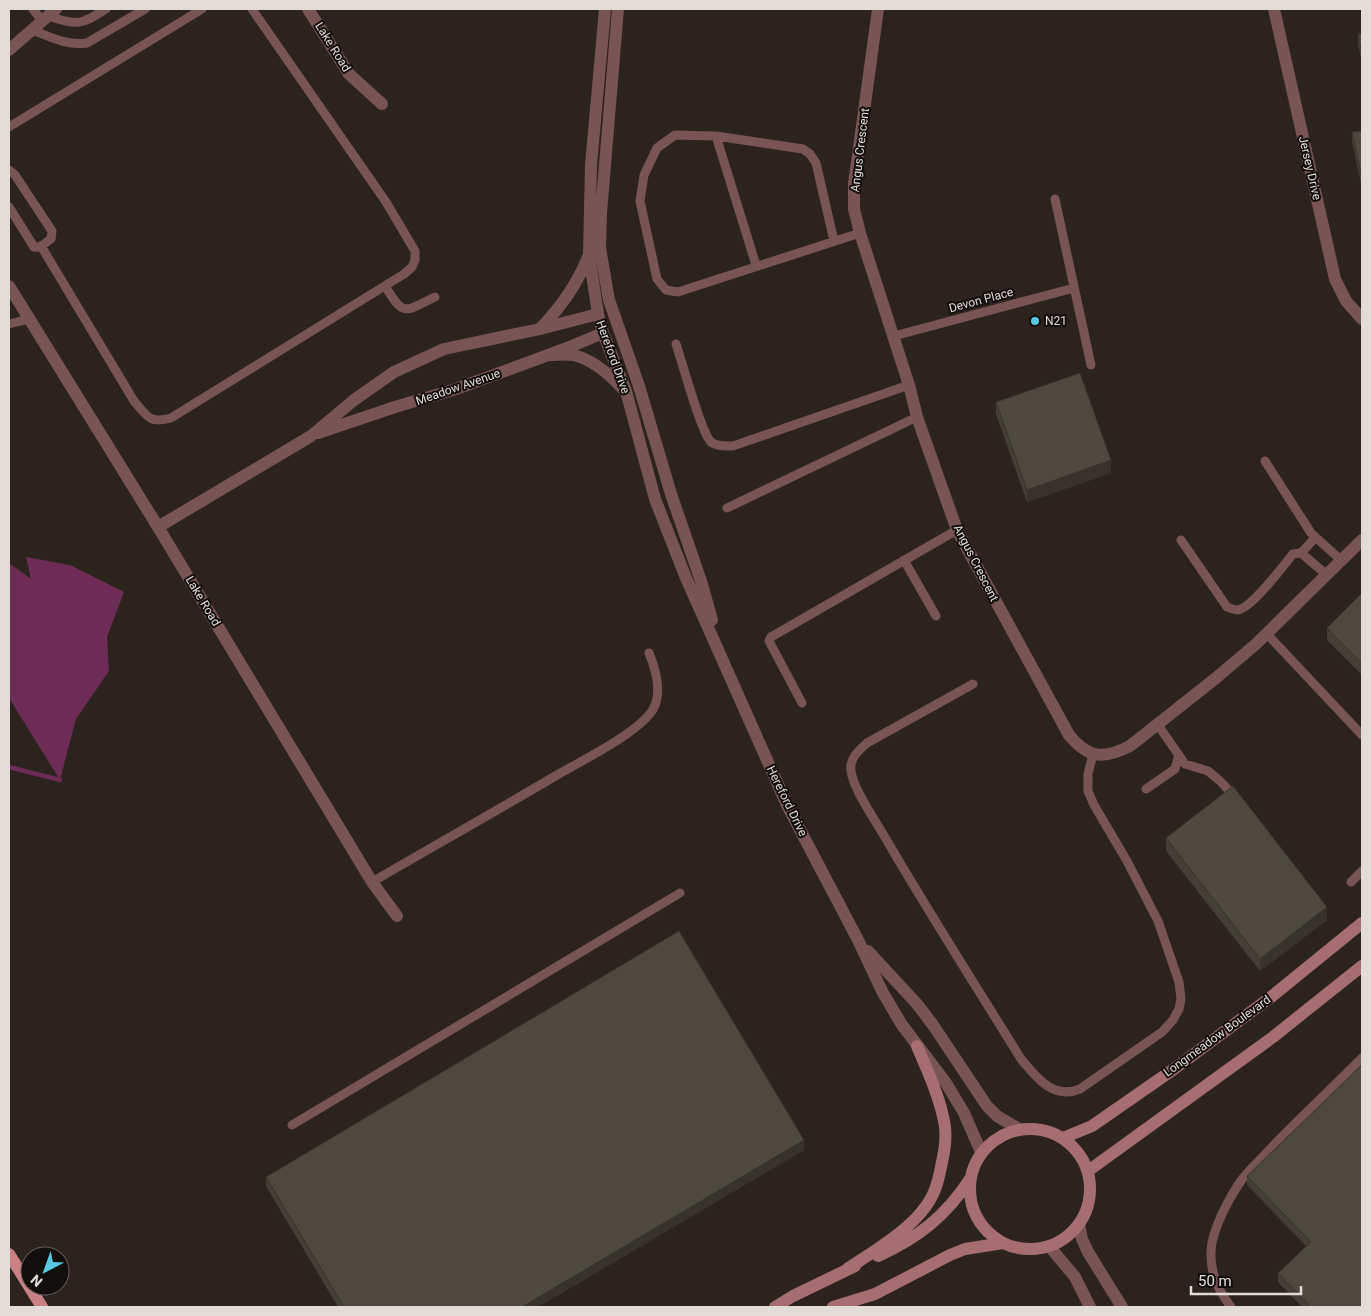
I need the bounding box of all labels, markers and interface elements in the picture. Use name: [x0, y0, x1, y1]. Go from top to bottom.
street label: Lake Road: [312, 20, 354, 74]
street label: Angus Crescent: [848, 107, 872, 193]
street label: Jersey Drive: [1296, 135, 1324, 201]
street label: Devon Place: [947, 285, 1015, 315]
place label: N21: [1045, 314, 1067, 328]
marker: N21: [1029, 315, 1041, 327]
street label: Hereford Drive: [593, 318, 633, 396]
street label: Meadow Avenue: [414, 366, 502, 408]
street label: Angus Crescent: [951, 522, 1001, 604]
street label: Lake Road: [183, 573, 223, 629]
street label: Hereford Drive: [764, 763, 810, 839]
street label: Longmeadow Boulevard: [1161, 992, 1273, 1080]
north arrow: [20, 1246, 70, 1296]
scale bar: [1191, 1264, 1301, 1296]
text: N: [27, 1272, 45, 1290]
text: 50 m: [1198, 1272, 1232, 1290]

